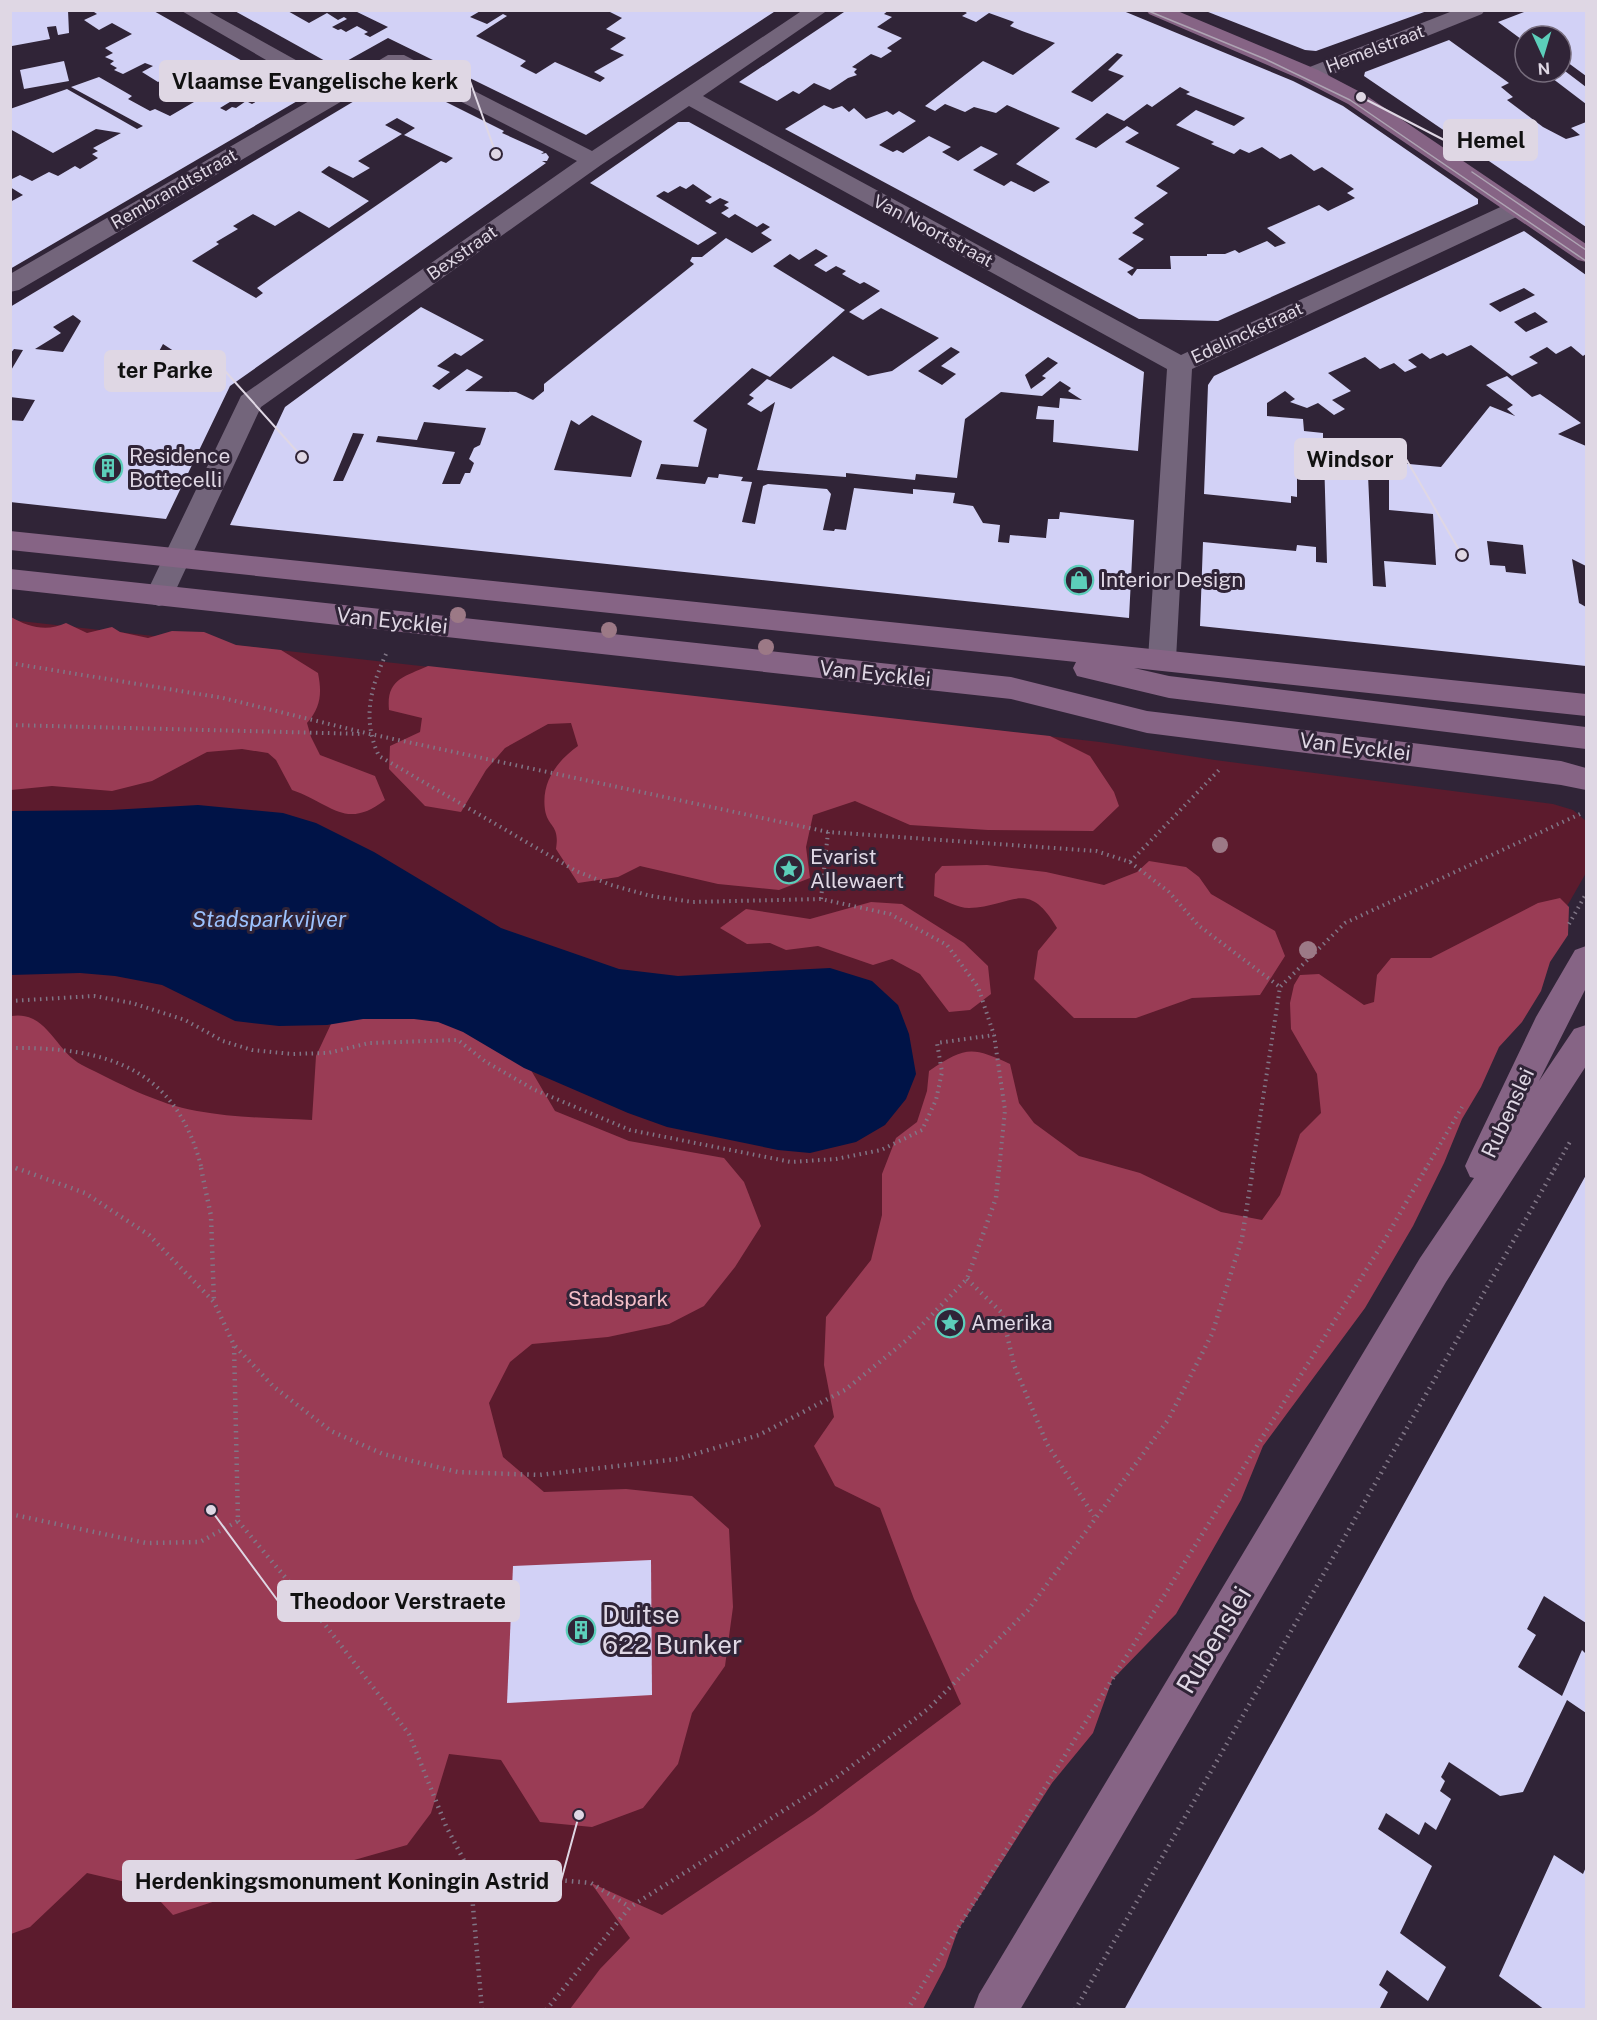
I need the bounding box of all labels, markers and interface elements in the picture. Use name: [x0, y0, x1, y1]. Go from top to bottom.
street label: Hemelstraat: [1323, 20, 1427, 77]
north arrow: [1513, 24, 1573, 84]
text: N: [1537, 59, 1551, 78]
callout: Vlaamse Evangelische kerk: [160, 61, 470, 101]
text: Vlaamse Evangelische kerk: [172, 68, 458, 94]
callout: Hemel: [1444, 120, 1537, 160]
text: Hemel: [1457, 127, 1525, 153]
street label: Rembrandtstraat: [107, 144, 241, 233]
street label: Van Noortstraat: [870, 190, 997, 271]
street label: Bexstraat: [423, 221, 501, 284]
street label: Edelinckstraat: [1188, 297, 1306, 368]
callout: ter Parke: [105, 351, 225, 391]
text: ter Parke: [117, 357, 213, 383]
callout: Windsor: [1295, 439, 1406, 479]
place label: Residence Bottecelli: [129, 443, 230, 492]
text: Windsor: [1306, 446, 1394, 472]
building icon: Residence Bottecelli: [92, 452, 124, 484]
shop icon: Interior Design: [1063, 564, 1095, 596]
place label: Interior Design: [1100, 567, 1243, 592]
street label: Van Eycklei: [335, 602, 449, 639]
street label: Van Eycklei: [818, 655, 932, 692]
street label: Van Eycklei: [1298, 727, 1412, 766]
place label: Evarist Allewaert: [810, 844, 904, 893]
place icon: Evarist Allewaert: [773, 853, 805, 885]
water label: Stadsparkvijver: [192, 906, 347, 932]
street label: Rubenslei: [1476, 1064, 1539, 1162]
park label: Stadspark: [568, 1286, 668, 1311]
place icon: Amerika: [934, 1307, 966, 1339]
place label: Amerika: [971, 1310, 1053, 1335]
callout: Theodoor Verstraete: [278, 1581, 519, 1621]
street label: Rubenslei: [1170, 1581, 1258, 1699]
text: Theodoor Verstraete: [290, 1588, 506, 1614]
place label: Duitse 622 Bunker: [602, 1599, 742, 1660]
building icon: Duitse 622 Bunker: [565, 1614, 597, 1646]
callout: Herdenkingsmonument Koningin Astrid: [123, 1861, 561, 1901]
text: Herdenkingsmonument Koningin Astrid: [135, 1868, 549, 1894]

